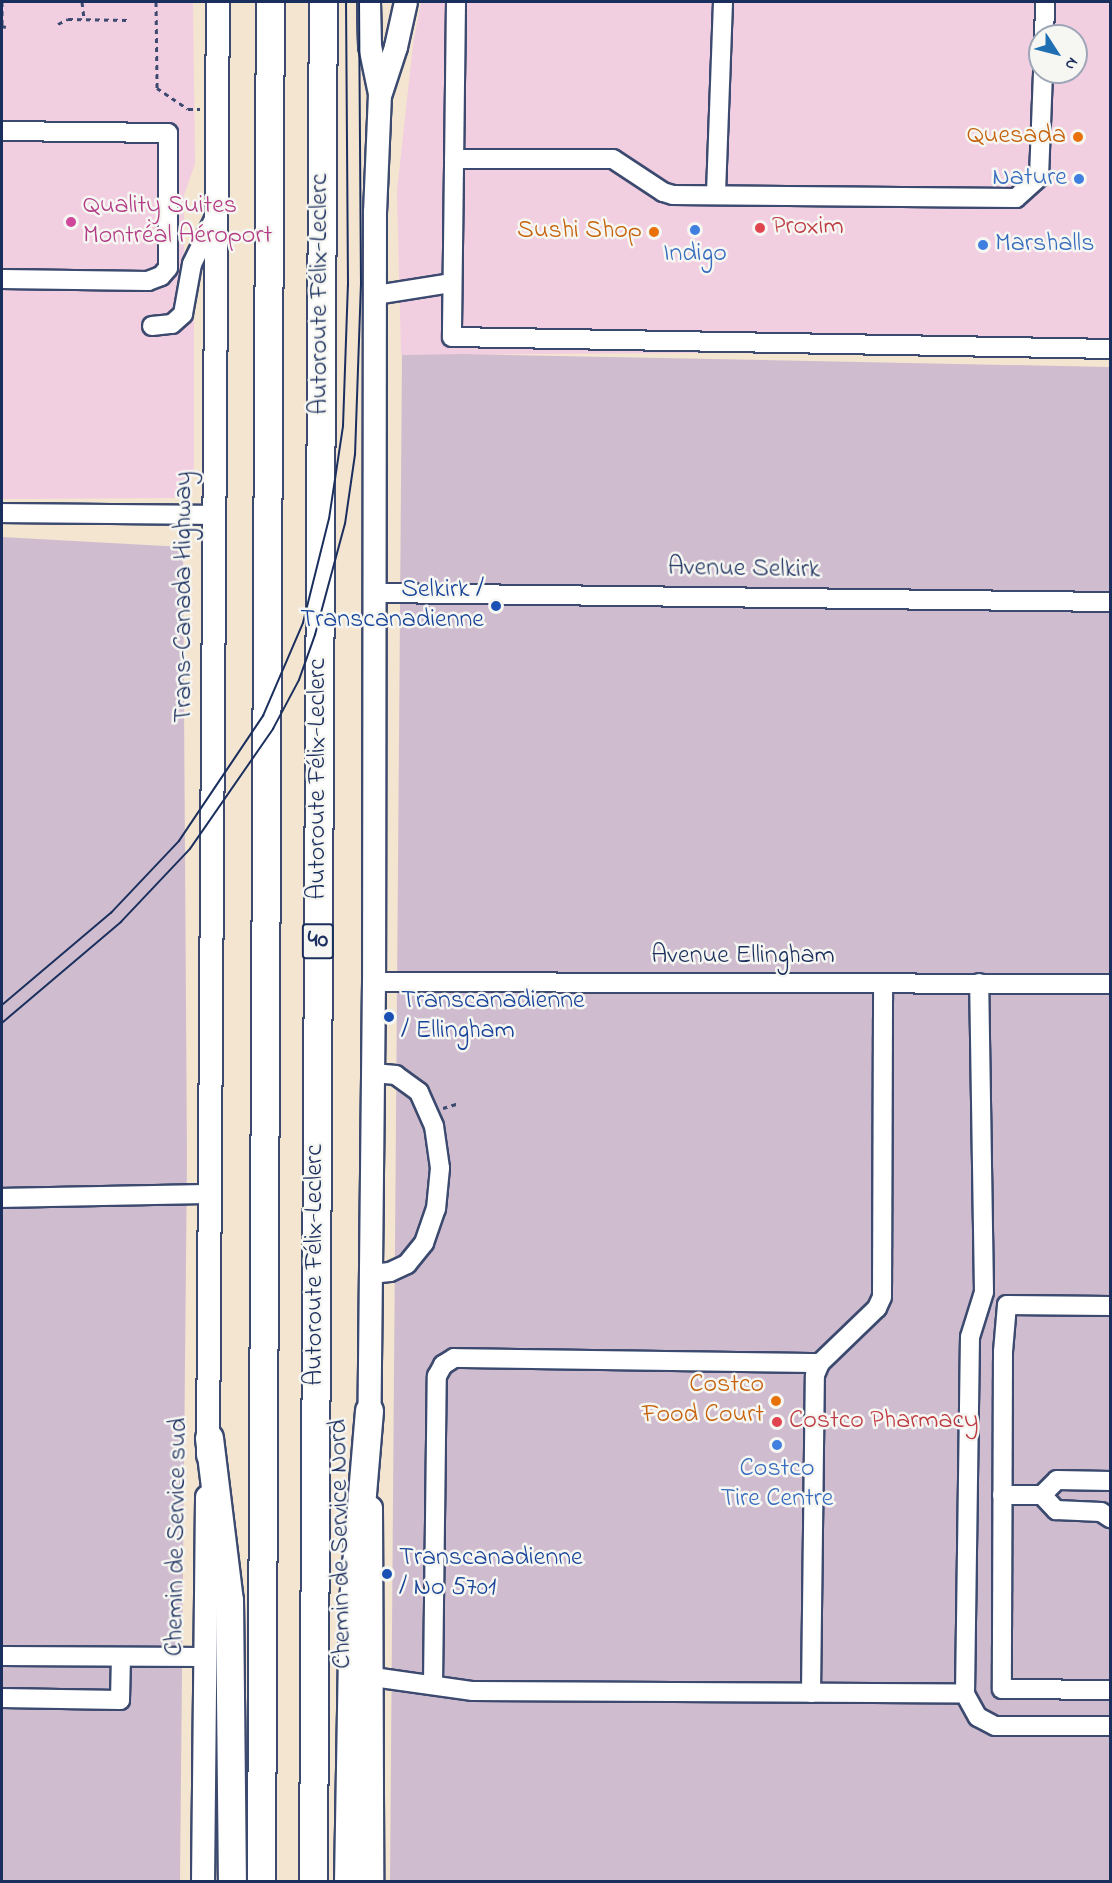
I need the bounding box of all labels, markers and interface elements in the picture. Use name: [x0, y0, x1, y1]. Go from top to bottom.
north arrow: [1028, 24, 1088, 84]
text: N: [1058, 52, 1084, 75]
place label: Quesada: [967, 121, 1066, 153]
marker: Quesada: [1071, 130, 1085, 144]
place label: Nature: [992, 163, 1067, 195]
marker: Nature: [1072, 172, 1086, 186]
street label: Autoroute Félix-Leclerc: [305, 173, 337, 415]
place label: Quality Suites Montréal Aéroport: [83, 191, 272, 252]
place label: Proxim: [772, 212, 844, 244]
marker: Quality Suites Montréal Aéroport: [64, 215, 78, 229]
place label: Sushi Shop: [517, 216, 642, 248]
marker: Proxim: [753, 221, 767, 235]
marker: Indigo: [688, 223, 702, 237]
marker: Sushi Shop: [647, 225, 661, 239]
place label: Marshalls: [995, 229, 1094, 261]
marker: Marshalls: [976, 238, 990, 252]
place label: Indigo: [663, 239, 727, 271]
street label: Trans-Canada Highway: [169, 471, 201, 723]
street label: Avenue Selkirk: [668, 553, 820, 587]
place label: Selkirk / Transcanadienne: [300, 575, 484, 636]
marker: Selkirk / Transcanadienne: [489, 599, 503, 613]
street label: Autoroute Félix-Leclerc: [303, 658, 335, 900]
road number: 40: [302, 920, 334, 962]
street label: Avenue Ellingham: [651, 941, 835, 973]
place label: Transcanadienne / Ellingham: [401, 986, 585, 1048]
marker: Transcanadienne / Ellingham: [382, 1010, 396, 1024]
street label: Autoroute Félix-Leclerc: [300, 1144, 332, 1386]
place label: Costco Food Court: [642, 1370, 764, 1432]
marker: Costco Food Court: [769, 1394, 783, 1408]
place label: Costco Pharmacy: [789, 1406, 978, 1438]
marker: Costco Pharmacy: [770, 1415, 784, 1429]
street label: Chemin de Service sud: [160, 1417, 196, 1657]
street label: Chemin de Service Nord: [324, 1419, 360, 1669]
marker: Costco Tire Centre: [770, 1438, 784, 1452]
place label: Costco Tire Centre: [721, 1454, 833, 1516]
place label: Transcanadienne / No 5701: [399, 1543, 583, 1604]
marker: Transcanadienne / No 5701: [380, 1567, 394, 1581]

